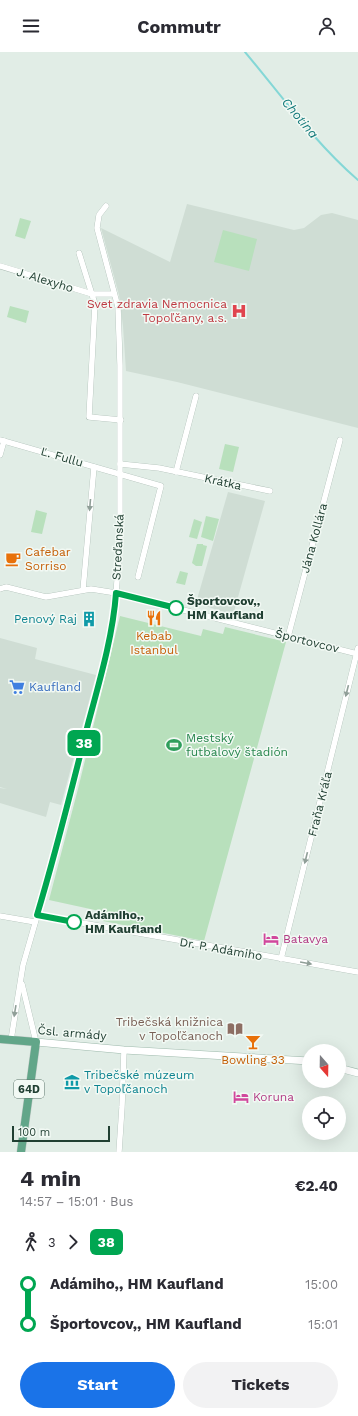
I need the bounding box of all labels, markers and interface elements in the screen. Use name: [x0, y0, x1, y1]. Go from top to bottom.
icon: menu: [20, 15, 42, 37]
icon: person: [316, 15, 338, 37]
text: Commutr: [137, 16, 221, 37]
water label: Chotina: [279, 95, 321, 141]
street label: J. Alexyho: [15, 265, 75, 295]
place label: Svet zdravia Nemocnica Topoľčany, a.s.: [87, 297, 227, 325]
hospital icon: Svet zdravia Nemocnica Topoľčany, a.s.: [230, 302, 248, 320]
street label: Ľ. Fullu: [39, 444, 85, 470]
street label: Krátka: [203, 471, 243, 493]
one-way arrow: [87, 499, 94, 511]
street label: Jána Kollára: [298, 501, 330, 574]
street label: Streďanská: [109, 513, 127, 580]
place label: Cafebar Sorriso: [25, 545, 71, 573]
cafe icon: Cafebar Sorriso: [4, 550, 22, 568]
place label: Športovcov,, HM Kaufland: [187, 594, 264, 622]
marker: Športovcov,, HM Kaufland: [168, 600, 184, 616]
restaurant icon: Kebab Istanbul: [145, 609, 163, 627]
building icon: Penový Raj: [80, 610, 98, 628]
place label: Penový Raj: [14, 612, 77, 626]
street label: Športovcov: [274, 626, 341, 656]
place label: Kebab Istanbul: [130, 629, 178, 657]
supermarket icon: Kaufland: [8, 678, 26, 696]
place label: Kaufland: [29, 680, 81, 694]
one-way arrow: [344, 685, 350, 697]
line badge: 38: [66, 730, 102, 756]
place label: Mestský futbalový štadión: [186, 731, 288, 759]
text: 38: [75, 735, 93, 751]
sports icon: Mestský futbalový štadión: [165, 736, 183, 754]
street label: Fraňa Kráľa: [305, 770, 335, 838]
one-way arrow: [303, 852, 309, 864]
place label: Adámiho,, HM Kaufland: [85, 908, 162, 936]
marker: Adámiho,, HM Kaufland: [66, 914, 82, 930]
hotel icon: Batavya: [262, 930, 280, 948]
place label: Batavya: [283, 932, 328, 946]
street label: Dr. P. Adámiho: [178, 935, 264, 963]
one-way arrow: [300, 960, 312, 966]
one-way arrow: [12, 1005, 18, 1017]
place label: Tribečská knižnica v Topoľčanoch: [116, 1015, 223, 1043]
library icon: Tribečská knižnica v Topoľčanoch: [226, 1020, 244, 1038]
street label: Čsl. armády: [37, 1023, 108, 1043]
bar icon: Bowling 33: [244, 1033, 262, 1051]
north arrow: [302, 1044, 346, 1088]
map controls: [302, 1044, 346, 1140]
place label: Bowling 33: [221, 1053, 285, 1067]
place label: Tribečské múzeum v Topoľčanoch: [84, 1068, 195, 1096]
museum icon: Tribečské múzeum v Topoľčanoch: [63, 1073, 81, 1091]
road number: 64D: [14, 1080, 44, 1098]
hotel icon: Koruna: [232, 1088, 250, 1106]
place label: Koruna: [253, 1090, 294, 1104]
button: locate: [302, 1096, 346, 1140]
scale bar: [12, 1124, 110, 1143]
text: 100 m: [18, 1126, 50, 1139]
text: 4 min: [20, 1166, 81, 1191]
text: €2.40: [295, 1177, 338, 1195]
text: 14:57 – 15:01 · Bus: [20, 1194, 133, 1209]
icon: walk: [20, 1231, 42, 1253]
icon: forward: [62, 1231, 84, 1253]
text: 38: [98, 1234, 115, 1250]
text: 3: [48, 1235, 56, 1250]
text: Adámiho,, HM Kaufland: [50, 1275, 224, 1293]
text: 15:00: [305, 1277, 338, 1292]
text: Športovcov,, HM Kaufland: [50, 1315, 242, 1333]
text: 15:01: [308, 1317, 338, 1332]
button: Start: [20, 1362, 175, 1408]
button: Tickets: [183, 1362, 338, 1408]

